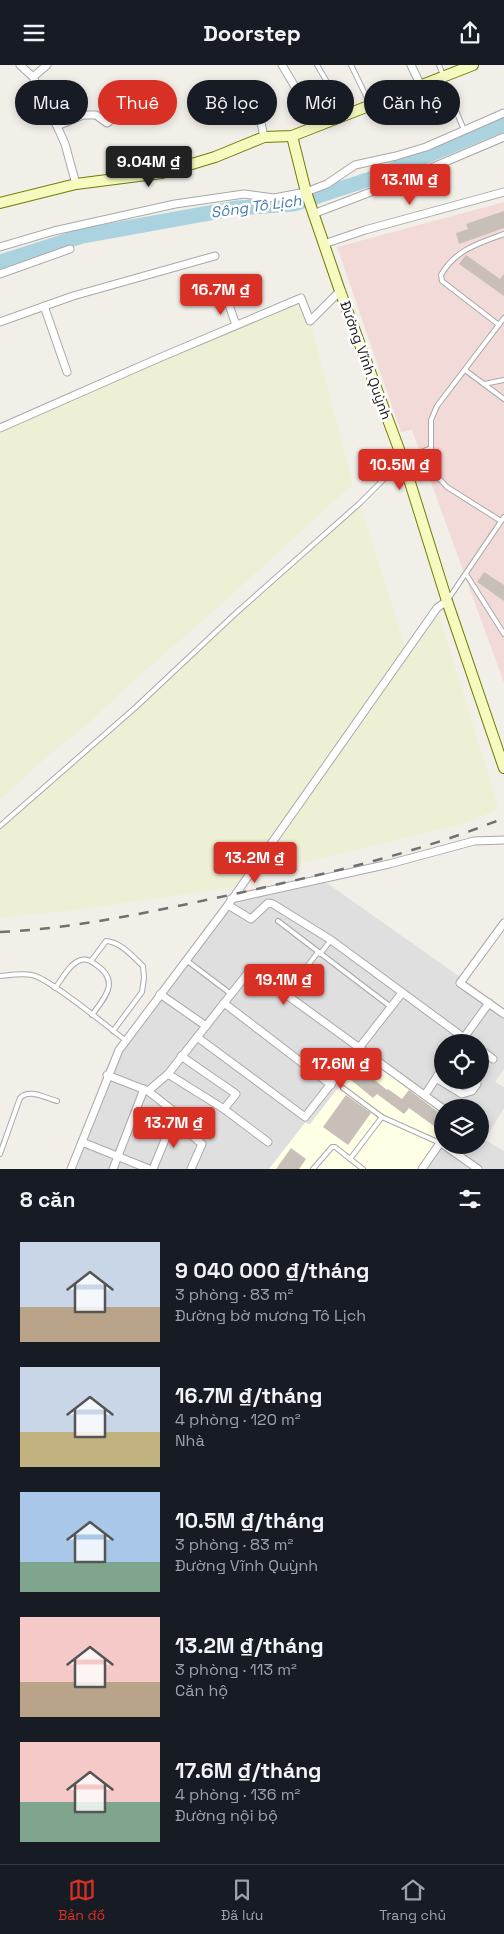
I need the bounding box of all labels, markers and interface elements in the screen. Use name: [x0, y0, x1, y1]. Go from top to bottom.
icon: menu: [20, 19, 48, 47]
text: Doorstep: [203, 19, 301, 47]
icon: share: [456, 19, 484, 47]
chip: Mua: [15, 80, 88, 125]
chip: Thuê: [98, 80, 177, 125]
chip: Bộ lọc: [187, 80, 277, 125]
chip: Mới: [287, 80, 354, 125]
chip: Căn hộ: [364, 80, 460, 125]
pin: 9.04M ₫: [103, 145, 195, 188]
text: 9.04M ₫: [117, 151, 181, 172]
pin: 13.1M ₫: [364, 163, 456, 206]
text: 13.1M ₫: [381, 169, 439, 190]
water label: Sông Tô Lịch: [210, 190, 303, 222]
pin: 16.7M ₫: [175, 273, 267, 316]
text: 16.7M ₫: [191, 279, 251, 300]
street label: Đường Vĩnh Quỳnh: [336, 298, 396, 422]
pin: 10.5M ₫: [354, 449, 446, 491]
text: 10.5M ₫: [369, 454, 431, 475]
pin: 13.2M ₫: [209, 841, 301, 884]
text: 13.2M ₫: [225, 847, 285, 868]
pin: 19.1M ₫: [238, 963, 330, 1006]
text: 19.1M ₫: [255, 969, 313, 990]
map controls: [434, 1034, 489, 1154]
button: locate: [434, 1034, 489, 1089]
pin: 17.6M ₫: [295, 1047, 387, 1090]
text: 17.6M ₫: [312, 1053, 370, 1074]
button: layers: [434, 1099, 489, 1154]
pin: 13.7M ₫: [128, 1107, 220, 1149]
text: 13.7M ₫: [144, 1112, 204, 1133]
icon: filters: [456, 1185, 484, 1213]
text: 8 căn: [20, 1186, 75, 1213]
text: 9 040 000 ₫/tháng: [175, 1257, 369, 1284]
icon: home: [60, 1262, 120, 1322]
text: 3 phòng · 83 m²: [175, 1284, 293, 1305]
text: Đường bờ mương Tô Lịch: [175, 1305, 366, 1326]
text: 16.7M ₫/tháng: [175, 1382, 322, 1409]
icon: home: [60, 1387, 120, 1447]
text: 4 phòng · 120 m²: [175, 1409, 301, 1430]
text: Nhà: [175, 1430, 205, 1451]
text: 10.5M ₫/tháng: [175, 1507, 324, 1534]
icon: home: [60, 1512, 120, 1572]
text: 3 phòng · 83 m²: [175, 1534, 293, 1555]
text: Đường Vĩnh Quỳnh: [175, 1555, 318, 1576]
text: 13.2M ₫/tháng: [175, 1632, 324, 1659]
icon: home: [60, 1637, 120, 1697]
text: 3 phòng · 113 m²: [175, 1659, 297, 1680]
text: Căn hộ: [175, 1680, 228, 1701]
text: 17.6M ₫/tháng: [175, 1757, 322, 1784]
icon: home: [60, 1762, 120, 1822]
text: 4 phòng · 136 m²: [175, 1784, 300, 1805]
text: Đường nội bộ: [175, 1805, 278, 1826]
tab: Bản đồ: [58, 1876, 105, 1924]
tab: Đã lưu: [221, 1876, 263, 1924]
tab: Trang chủ: [379, 1876, 446, 1924]

